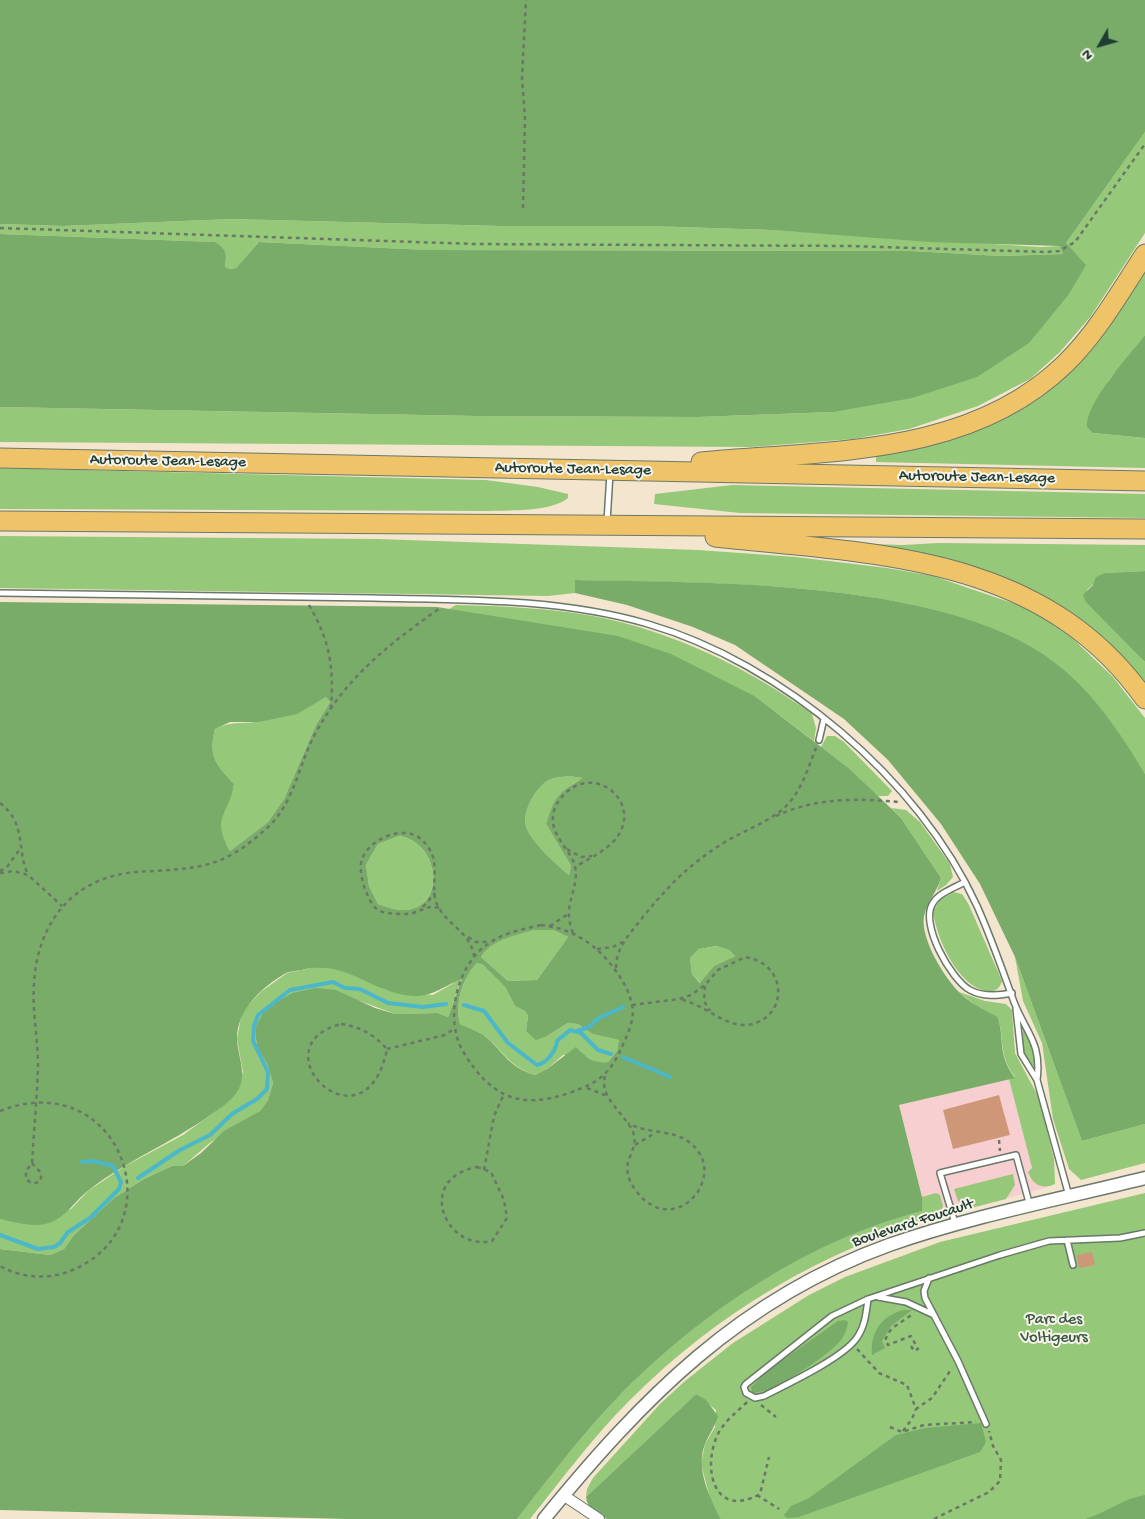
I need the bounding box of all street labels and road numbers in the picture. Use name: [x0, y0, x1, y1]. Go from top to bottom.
street label: Autoroute Jean-Lesage: [90, 451, 246, 473]
street label: Autoroute Jean-Lesage: [495, 459, 651, 481]
street label: Autoroute Jean-Lesage: [899, 467, 1055, 489]
street label: Boulevard Foucault: [850, 1195, 976, 1253]

